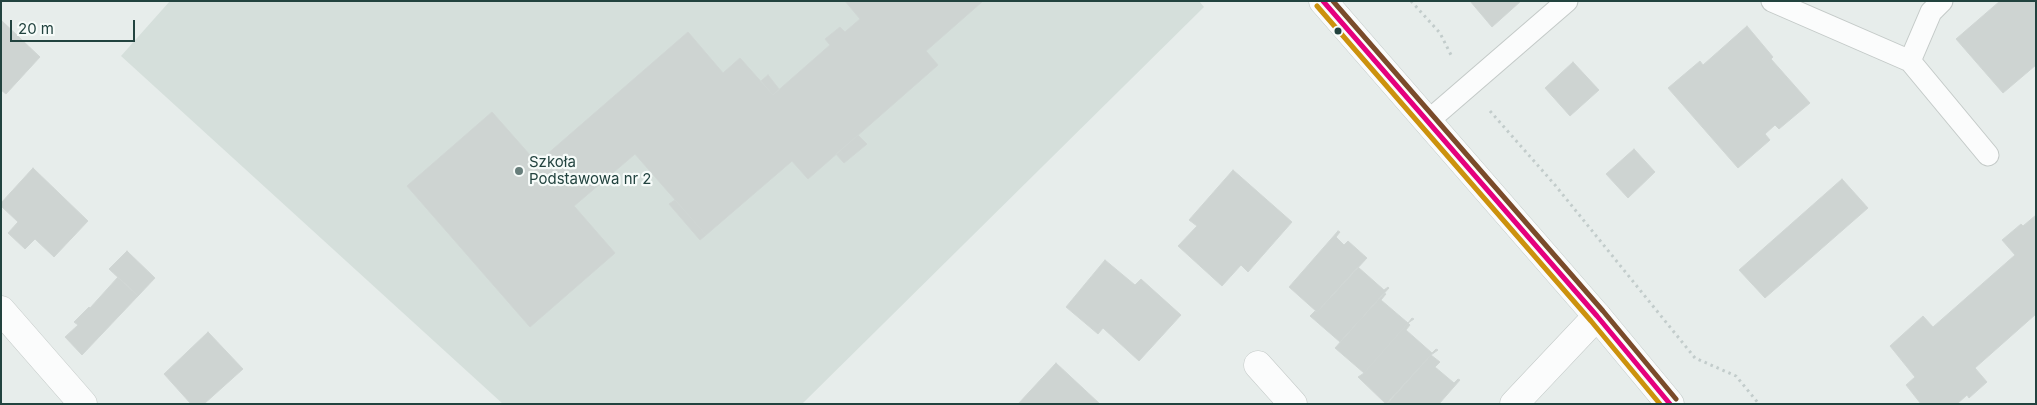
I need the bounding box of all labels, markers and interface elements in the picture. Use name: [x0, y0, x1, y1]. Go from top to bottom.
scale bar: [12, 10, 138, 42]
text: 20 m: [18, 19, 54, 38]
unlabelled marker: [1333, 26, 1343, 36]
place label: Szkoła Podstawowa nr 2: [529, 153, 652, 188]
marker: Szkoła Podstawowa nr 2: [513, 165, 525, 177]

